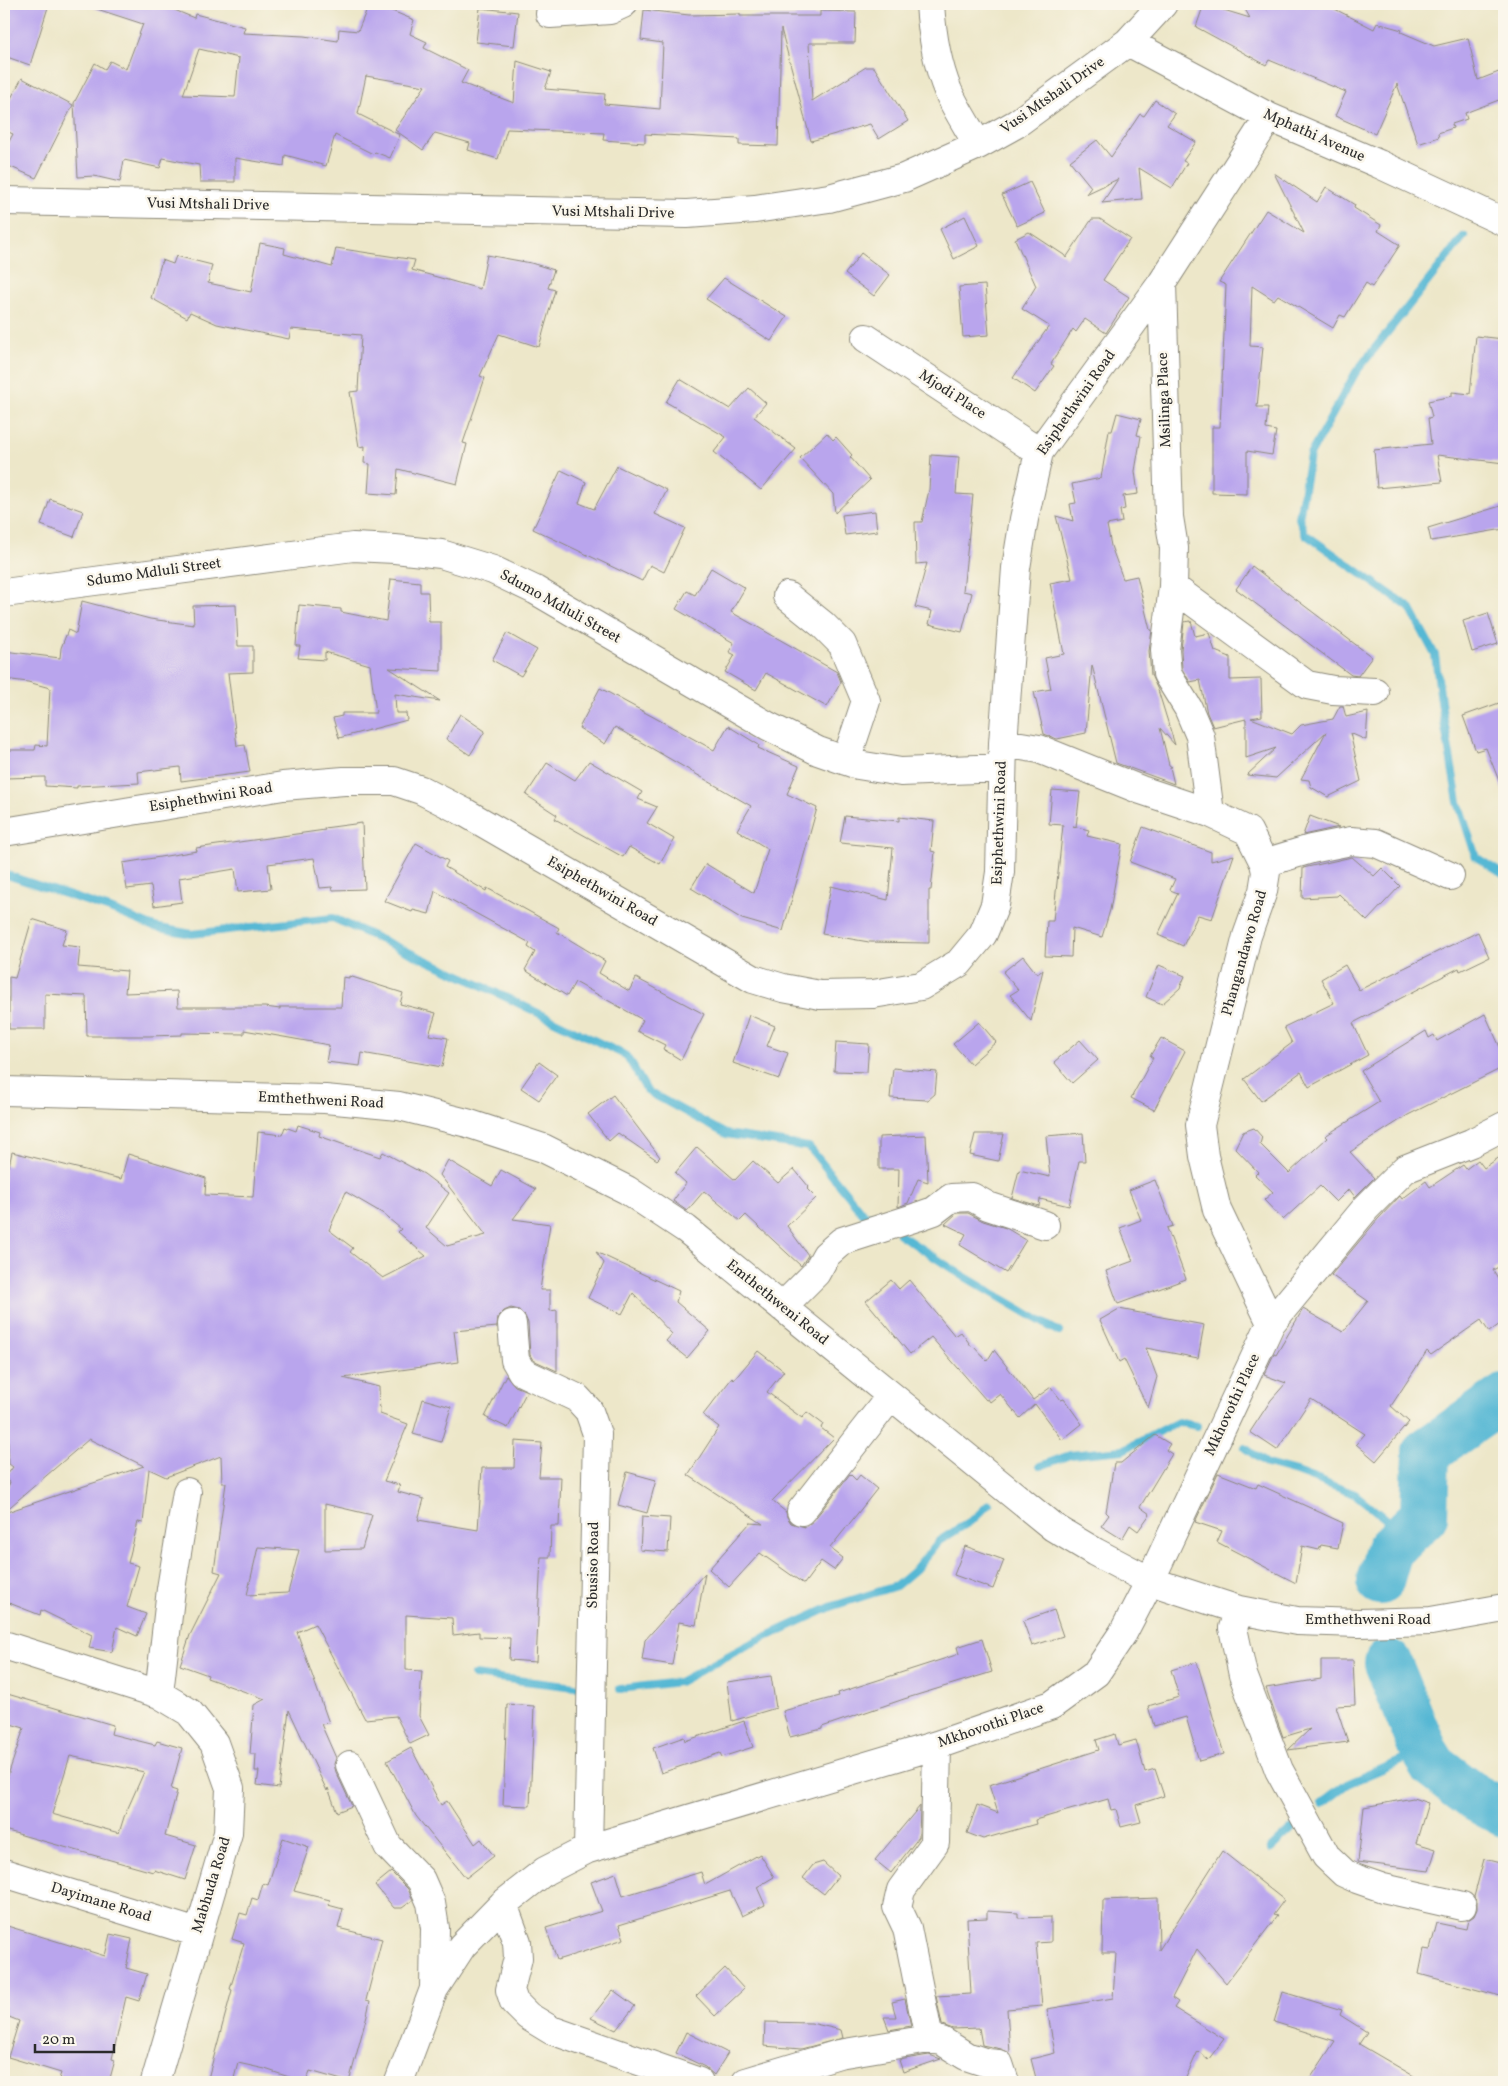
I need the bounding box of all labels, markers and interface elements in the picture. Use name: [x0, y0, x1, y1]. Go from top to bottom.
street label: Vusi Mtshali Drive: [997, 52, 1109, 140]
street label: Mphathi Avenue: [1260, 104, 1368, 168]
street label: Vusi Mtshali Drive: [147, 193, 269, 217]
street label: Vusi Mtshali Drive: [552, 201, 674, 225]
street label: Esiphethwini Road: [1033, 346, 1121, 460]
street label: Msilinga Place: [1153, 352, 1177, 448]
street label: Mjodi Place: [914, 365, 990, 425]
street label: Sdumo Mdluli Street: [85, 553, 223, 593]
street label: Sdumo Mdluli Street: [496, 565, 624, 649]
street label: Esiphethwini Road: [987, 760, 1013, 886]
street label: Esiphethwini Road: [148, 778, 274, 818]
street label: Esiphethwini Road: [543, 852, 661, 932]
street label: Phangandawo Road: [1217, 888, 1273, 1018]
street label: Emthethweni Road: [257, 1087, 385, 1115]
street label: Emthethweni Road: [721, 1255, 833, 1351]
street label: Mkhovothi Place: [1200, 1350, 1266, 1460]
street label: Sbusiso Road: [583, 1521, 605, 1609]
street label: Emthethweni Road: [1305, 1610, 1431, 1631]
street label: Mkhovothi Place: [935, 1698, 1047, 1754]
street label: Mabhuda Road: [187, 1834, 237, 1936]
street label: Dayimane Road: [48, 1878, 154, 1928]
scale bar: [35, 2021, 114, 2053]
text: 20 m: [42, 2030, 75, 2051]

